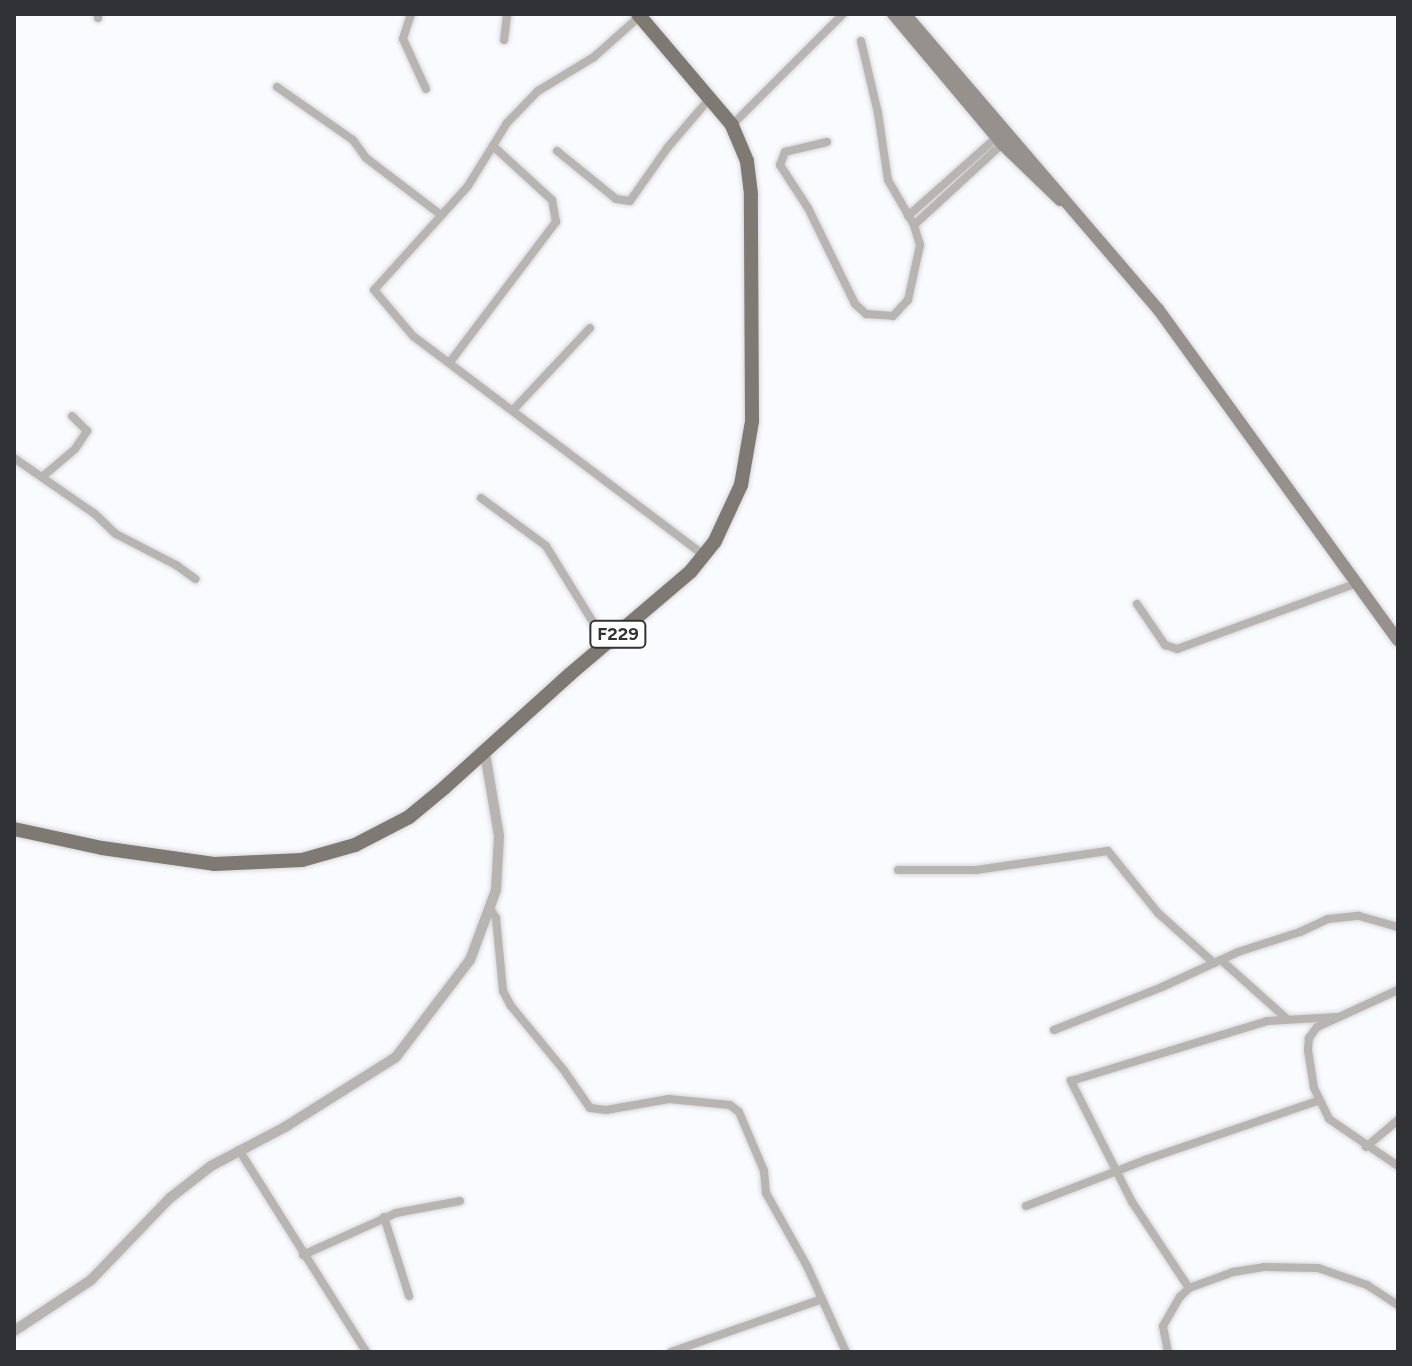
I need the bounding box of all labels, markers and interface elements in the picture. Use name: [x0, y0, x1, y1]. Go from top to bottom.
road number: F229: [588, 620, 648, 648]

